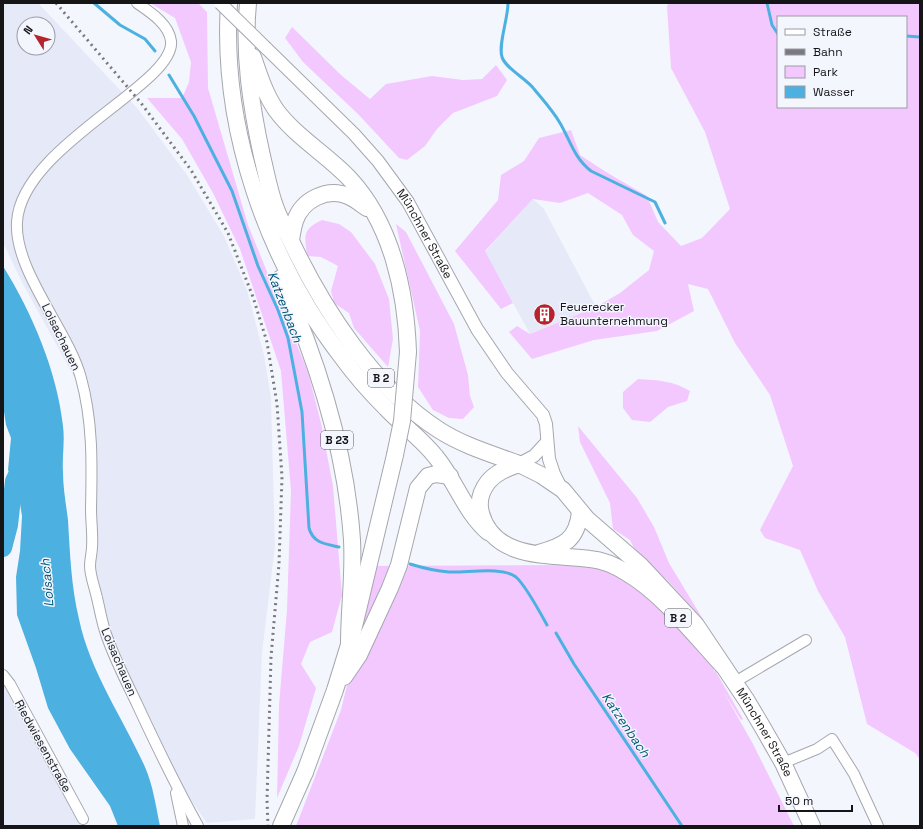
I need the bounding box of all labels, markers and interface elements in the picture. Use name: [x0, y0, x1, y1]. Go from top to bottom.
north arrow: [16, 16, 56, 56]
legend: [777, 16, 907, 108]
text: N: [20, 23, 36, 37]
text: Straße: [813, 24, 852, 40]
text: Bahn: [813, 44, 843, 60]
text: Park: [813, 64, 838, 80]
text: Wasser: [813, 84, 855, 100]
street label: Münchner Straße: [393, 186, 456, 282]
water label: Katzenbach: [264, 269, 307, 346]
place label: Feuerecker Bauunternehmung: [560, 299, 668, 329]
street label: Loisachauen: [38, 301, 84, 373]
building icon: Feuerecker Bauunternehmung: [531, 301, 557, 327]
road number: B 2: [368, 369, 394, 387]
road number: B 23: [321, 431, 353, 449]
water label: Loisach: [36, 557, 58, 608]
road number: B 2: [665, 609, 691, 627]
street label: Loisachauen: [97, 625, 141, 699]
street label: Münchner Straße: [732, 685, 796, 779]
water label: Katzenbach: [598, 689, 654, 762]
street label: Riedwiesenstraße: [11, 697, 75, 795]
scale bar: [779, 787, 852, 813]
text: 50 m: [785, 793, 813, 809]

